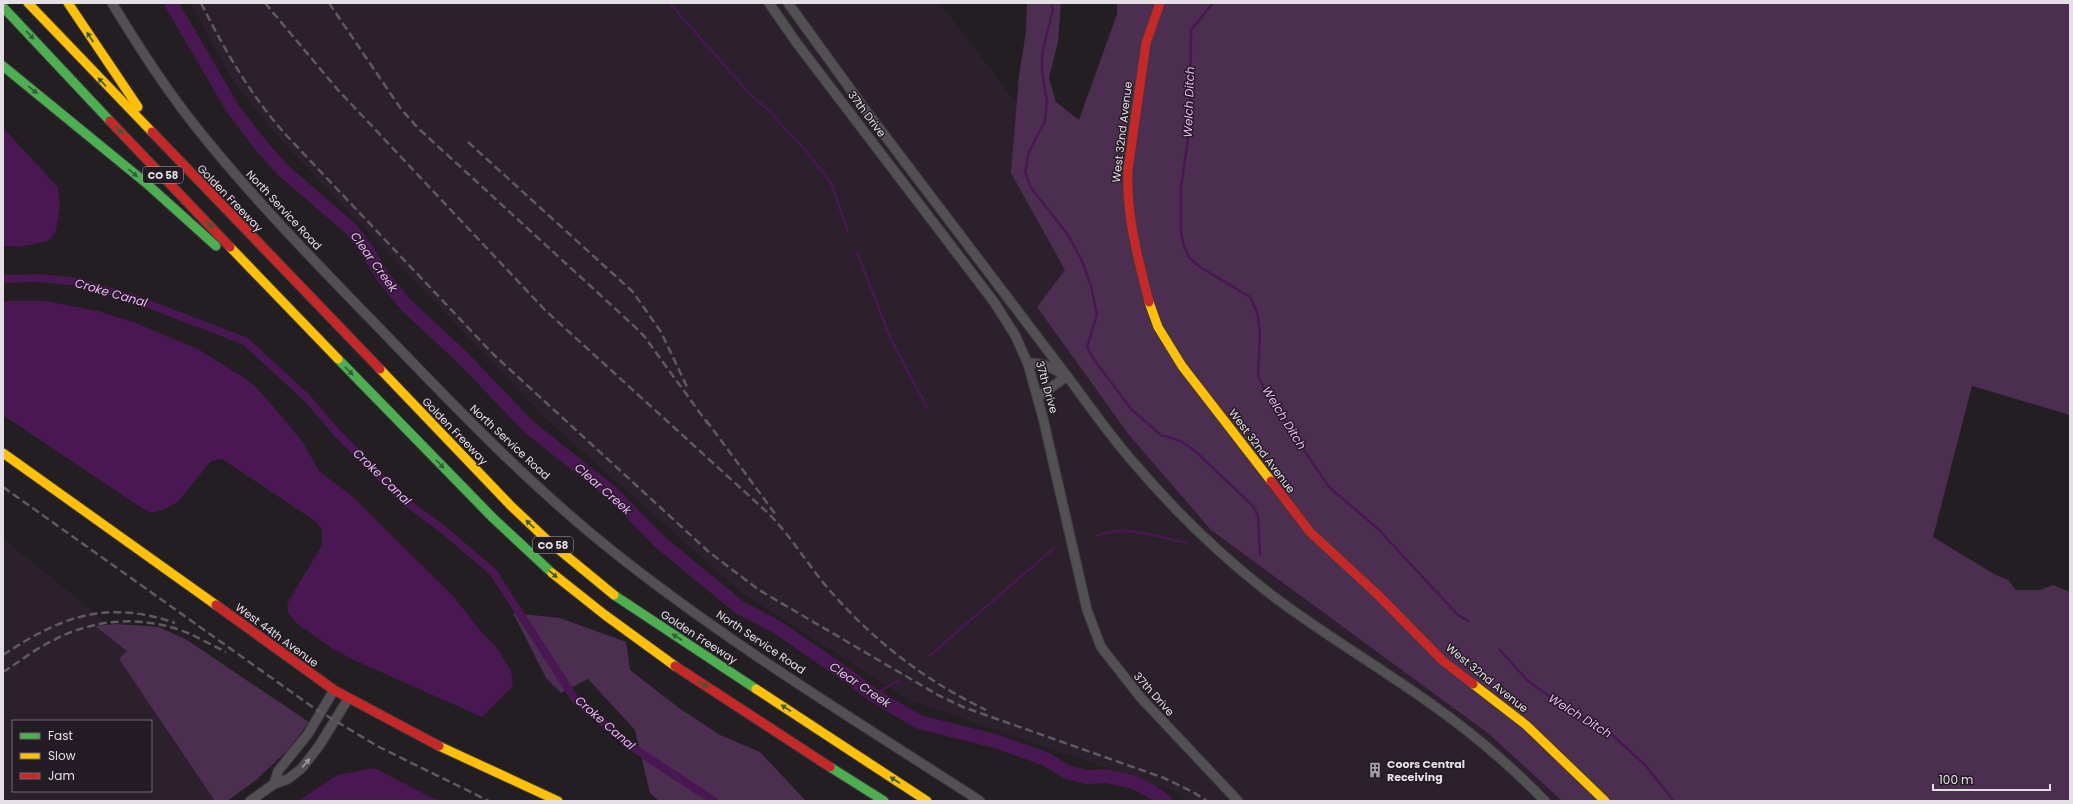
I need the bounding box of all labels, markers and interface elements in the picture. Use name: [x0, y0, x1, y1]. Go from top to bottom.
one-way arrow: [25, 31, 34, 40]
one-way arrow: [86, 32, 94, 42]
water label: Welch Ditch: [1179, 66, 1198, 138]
one-way arrow: [98, 77, 107, 86]
street label: West 32nd Avenue: [1108, 80, 1136, 183]
one-way arrow: [28, 86, 39, 95]
street label: 37th Drive: [844, 88, 890, 141]
one-way arrow: [115, 125, 124, 135]
street label: Golden Freeway: [194, 161, 267, 236]
street label: North Service Road: [243, 166, 325, 254]
road number: CO 58: [143, 167, 183, 183]
one-way arrow: [128, 169, 139, 178]
one-way arrow: [204, 219, 214, 229]
water label: Clear Creek: [347, 228, 403, 296]
water label: Croke Canal: [73, 274, 149, 311]
street label: 37th Drive: [1032, 359, 1062, 415]
one-way arrow: [344, 366, 354, 376]
water label: Welch Ditch: [1258, 383, 1311, 453]
street label: Golden Freeway: [419, 394, 492, 469]
street label: North Service Road: [466, 401, 554, 483]
street label: West 32nd Avenue: [1225, 406, 1299, 497]
water label: Croke Canal: [350, 445, 415, 509]
one-way arrow: [435, 459, 445, 469]
water label: Clear Creek: [571, 459, 636, 519]
one-way arrow: [525, 519, 535, 529]
road number: CO 58: [533, 537, 573, 553]
one-way arrow: [549, 569, 558, 578]
street label: West 44th Avenue: [232, 599, 322, 671]
street label: Golden Freeway: [658, 606, 741, 668]
street label: North Service Road: [713, 606, 809, 678]
one-way arrow: [672, 633, 682, 641]
street label: West 32nd Avenue: [1442, 640, 1532, 716]
water label: Clear Creek: [826, 658, 895, 712]
street label: 37th Drive: [1130, 669, 1178, 720]
one-way arrow: [698, 680, 709, 687]
water label: Welch Ditch: [1545, 689, 1615, 742]
water label: Croke Canal: [572, 692, 639, 754]
one-way arrow: [781, 704, 791, 712]
legend: [12, 720, 152, 792]
text: Fast: [48, 727, 73, 744]
text: Slow: [48, 747, 76, 764]
place label: Coors Central Receiving: [1387, 756, 1465, 785]
one-way arrow: [301, 758, 310, 769]
building icon: Coors Central Receiving: [1366, 761, 1384, 779]
scale bar: [1933, 766, 2050, 792]
text: Jam: [48, 767, 75, 784]
text: 100 m: [1939, 771, 1973, 788]
one-way arrow: [889, 776, 901, 783]

